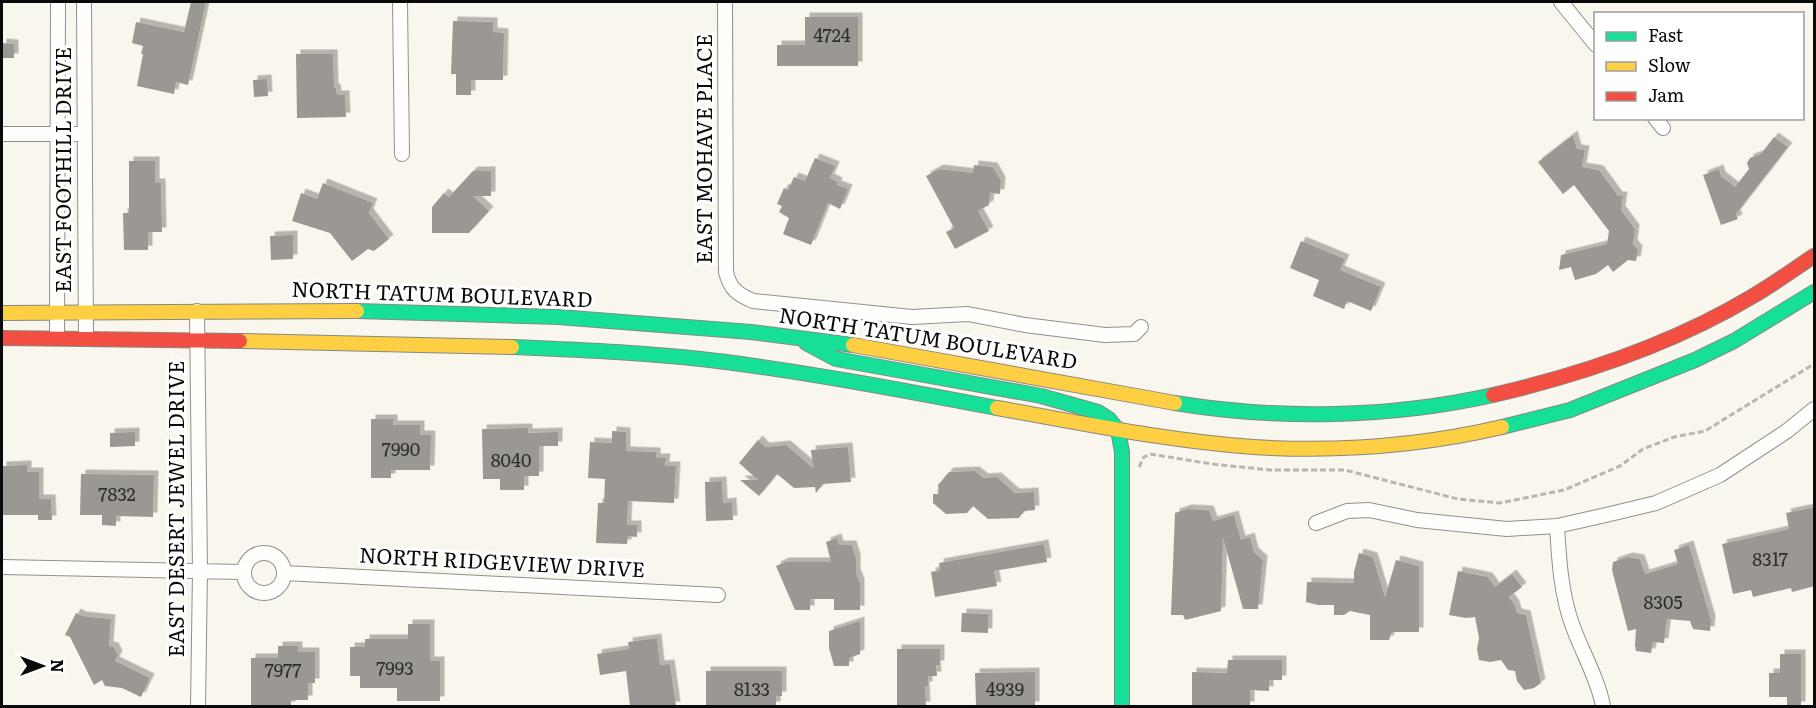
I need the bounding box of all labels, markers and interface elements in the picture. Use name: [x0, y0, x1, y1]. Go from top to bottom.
legend: [1594, 12, 1804, 120]
house number: 4724: [813, 21, 851, 48]
text: Fast: [1648, 21, 1684, 48]
street label: EAST MOHAVE PLACE: [687, 34, 718, 264]
street label: EAST FOOTHILL DRIVE: [46, 47, 77, 293]
text: Slow: [1648, 51, 1691, 78]
text: Jam: [1648, 81, 1684, 108]
street label: NORTH TATUM BOULEVARD: [291, 272, 593, 313]
street label: NORTH TATUM BOULEVARD: [777, 298, 1080, 375]
street label: EAST DESERT JEWEL DRIVE: [159, 360, 190, 658]
house number: 7990: [382, 435, 420, 462]
house number: 8040: [491, 446, 531, 473]
house number: 7832: [98, 480, 136, 507]
street label: NORTH RIDGEVIEW DRIVE: [358, 538, 646, 583]
house number: 8317: [1752, 545, 1788, 572]
house number: 8305: [1643, 588, 1683, 615]
north arrow: [12, 636, 72, 696]
house number: 7993: [376, 654, 414, 681]
house number: 7977: [265, 656, 301, 683]
text: N: [46, 659, 70, 673]
house number: 8133: [734, 675, 770, 702]
house number: 4939: [986, 675, 1024, 702]

